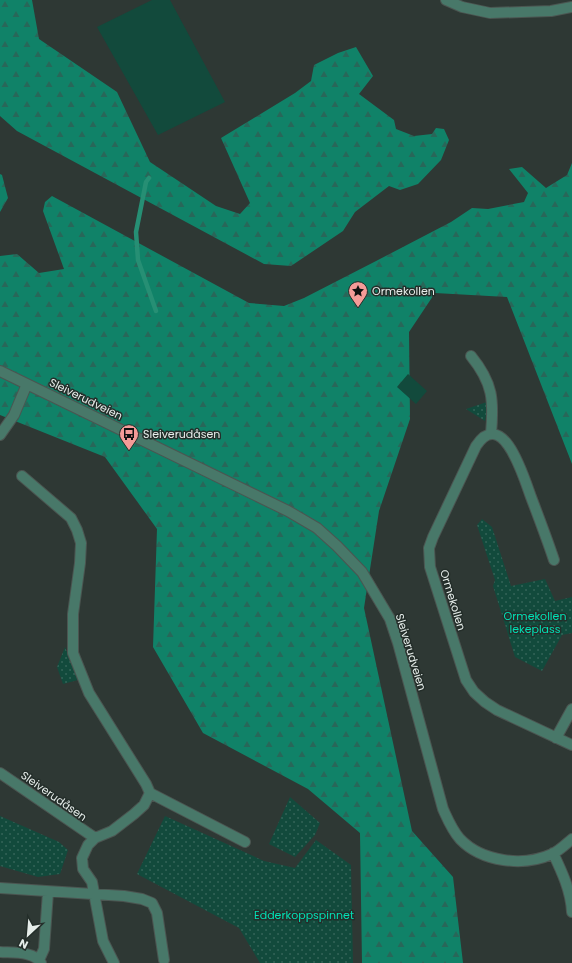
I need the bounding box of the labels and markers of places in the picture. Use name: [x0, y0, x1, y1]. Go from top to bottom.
place icon: Ormekollen: [347, 280, 369, 308]
place label: Ormekollen: [372, 283, 435, 299]
bus stop icon: Sleiverudåsen: [118, 423, 140, 451]
place label: Sleiverudåsen: [143, 426, 220, 442]

